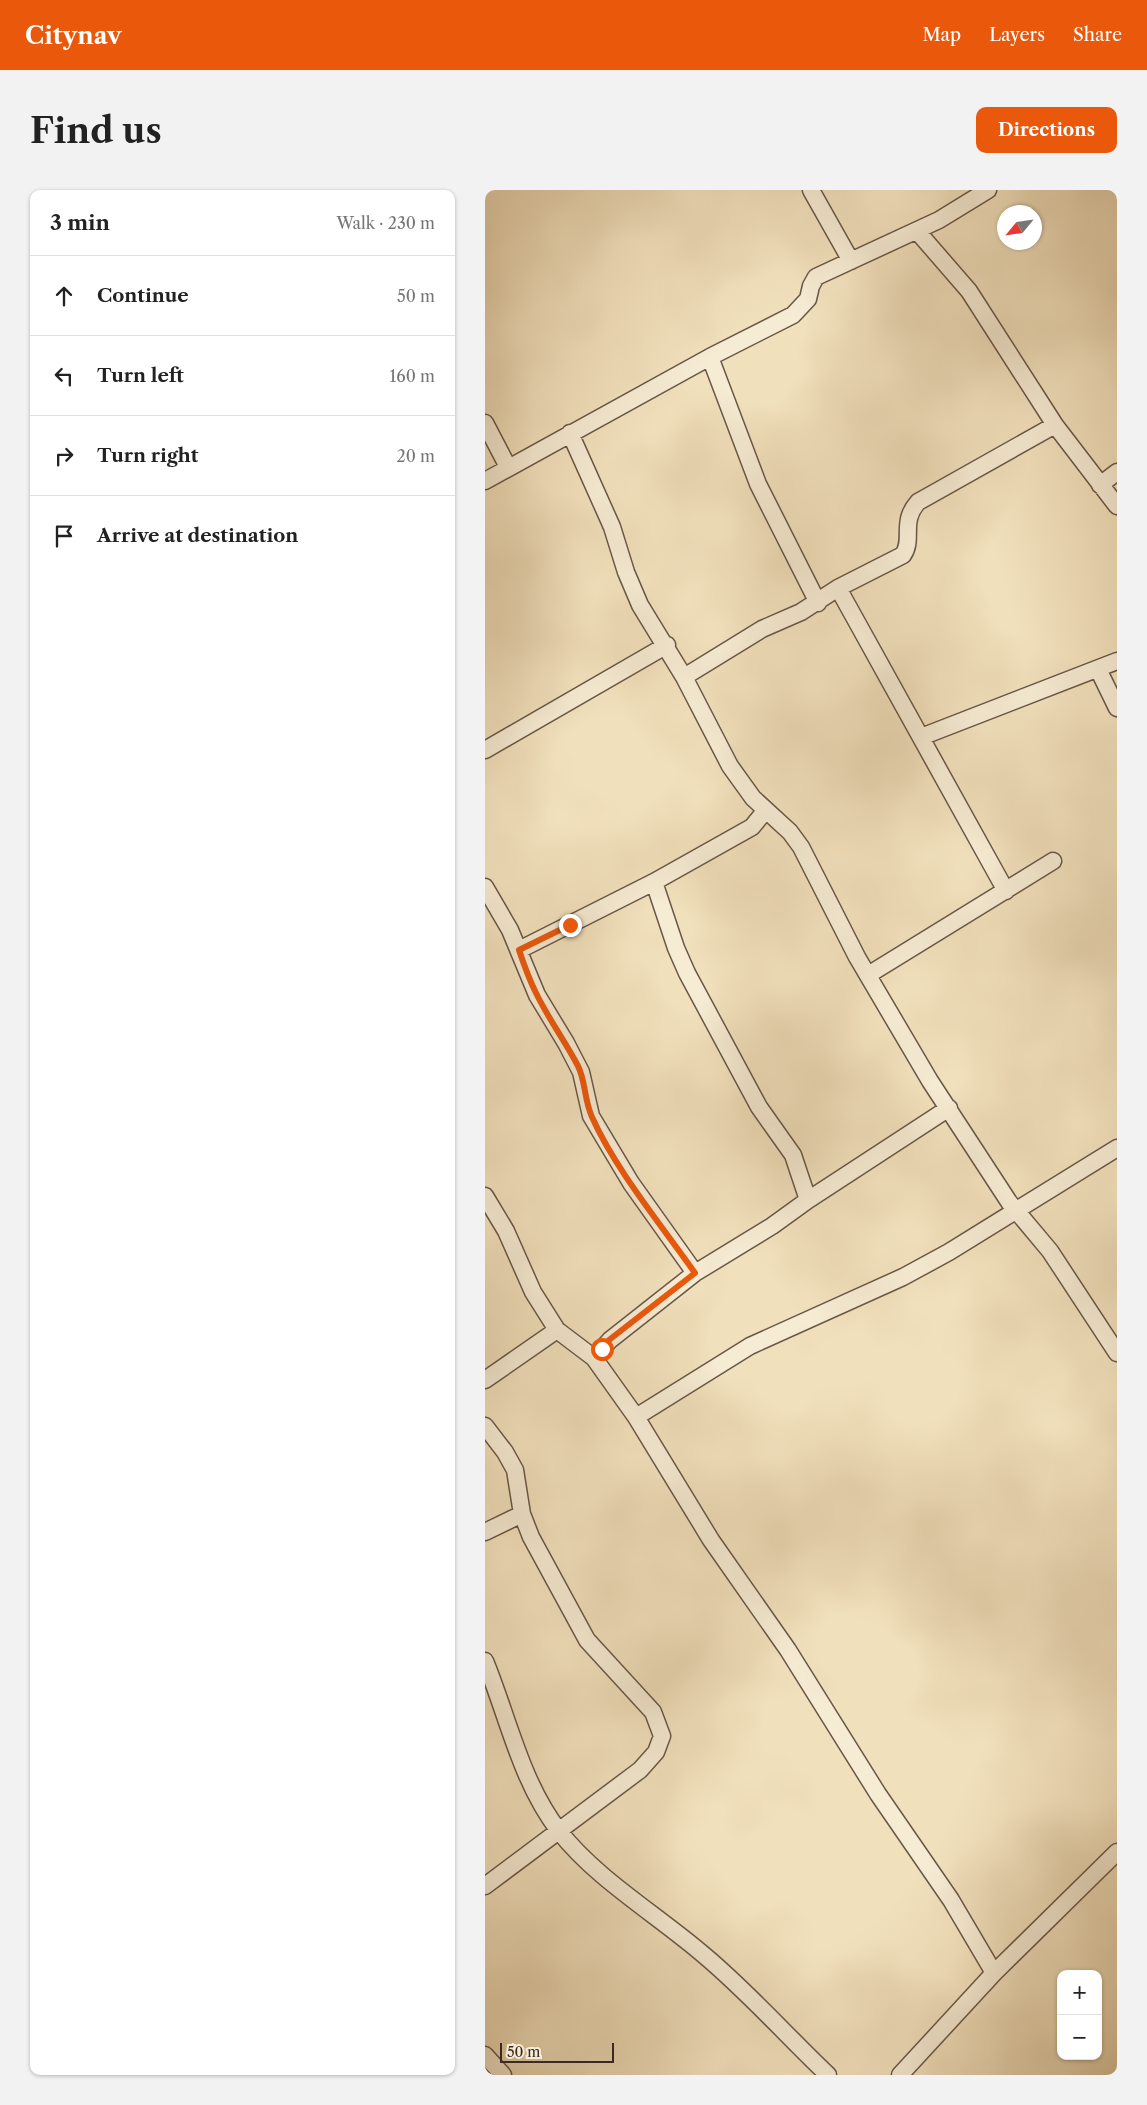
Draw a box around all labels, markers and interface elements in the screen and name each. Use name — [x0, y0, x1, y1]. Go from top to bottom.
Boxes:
text: Citynav — [25, 21, 122, 50]
text: Map — [923, 24, 961, 46]
text: Layers — [989, 24, 1045, 46]
text: Share — [1073, 24, 1122, 46]
button: Directions — [976, 107, 1117, 153]
text: Find us — [30, 109, 162, 152]
north arrow — [997, 205, 1042, 250]
text: 3 min — [50, 210, 110, 235]
text: Walk · 230 m — [336, 213, 435, 233]
icon: ahead — [50, 282, 78, 310]
text: Continue — [97, 284, 189, 307]
text: 50 m — [397, 286, 435, 306]
icon: left — [50, 362, 78, 390]
text: Turn left — [97, 364, 184, 387]
text: 160 m — [390, 366, 435, 386]
icon: right — [50, 442, 78, 470]
text: Turn right — [97, 444, 198, 467]
text: 20 m — [396, 446, 435, 466]
icon: arrive — [50, 522, 78, 550]
text: Arrive at destination — [97, 524, 298, 547]
route end — [559, 914, 582, 937]
route start — [591, 1338, 614, 1361]
map controls — [1057, 1970, 1102, 2060]
button: + — [1057, 1970, 1102, 2015]
button: − — [1057, 2015, 1102, 2060]
scale bar — [500, 2040, 614, 2063]
text: 50 m — [507, 2043, 540, 2061]

